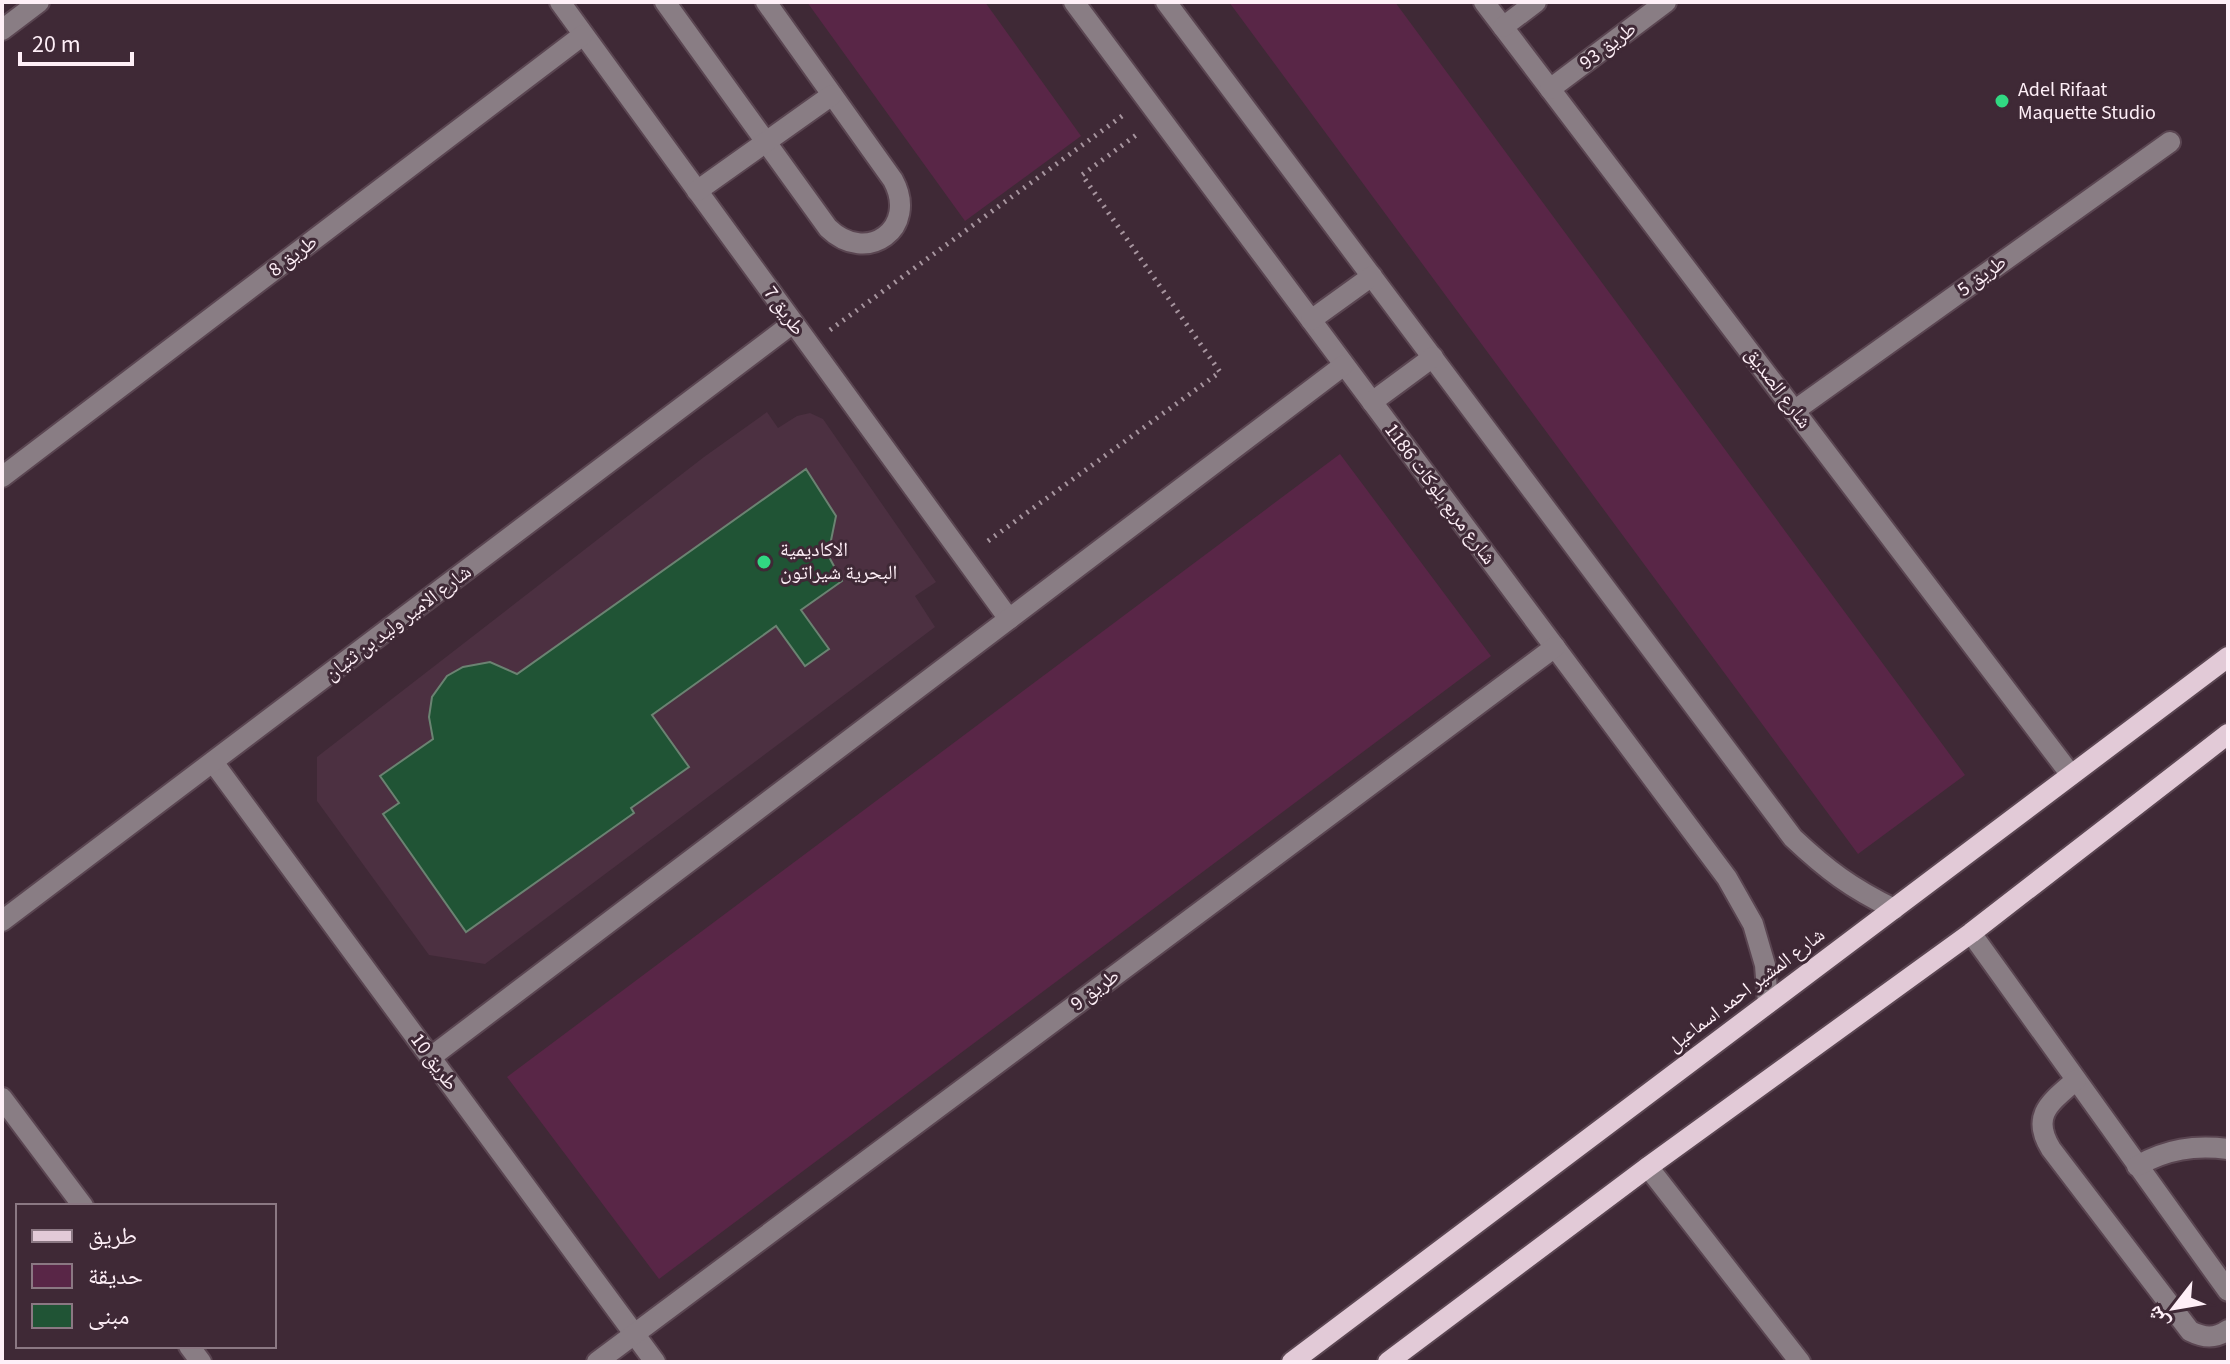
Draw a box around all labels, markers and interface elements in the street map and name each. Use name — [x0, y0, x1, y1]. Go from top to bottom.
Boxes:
street label: طريق 93 — [1574, 15, 1642, 77]
scale bar — [20, 16, 132, 66]
text: 20 m — [32, 27, 81, 62]
place label: Adel Rifaat Maquette Studio — [2018, 76, 2156, 127]
marker: Adel Rifaat Maquette Studio — [1993, 92, 2011, 110]
street label: طريق 8 — [263, 228, 323, 284]
street label: طريق 5 — [1952, 249, 2012, 303]
street label: طريق 7 — [757, 281, 811, 341]
street label: شارع الصديق — [1738, 341, 1818, 435]
street label: شارع مربع بلوكات 1186 — [1377, 417, 1503, 571]
place label: الاكاديمية البحرية شيراتون — [780, 536, 897, 587]
marker: الاكاديمية البحرية شيراتون — [755, 553, 773, 571]
street label: شارع الامير وليد بن ثنيان — [319, 558, 477, 688]
street label: شارع المشير احمد اسماعيل — [1661, 921, 1831, 1059]
street label: طريق 9 — [1065, 962, 1125, 1018]
street label: طريق 10 — [404, 1028, 464, 1096]
legend — [16, 1204, 276, 1348]
text: طريق — [88, 1219, 137, 1254]
text: حديقة — [88, 1259, 143, 1294]
north arrow — [2134, 1268, 2214, 1348]
text: مبنى — [88, 1299, 129, 1334]
text: ش — [2138, 1300, 2177, 1336]

